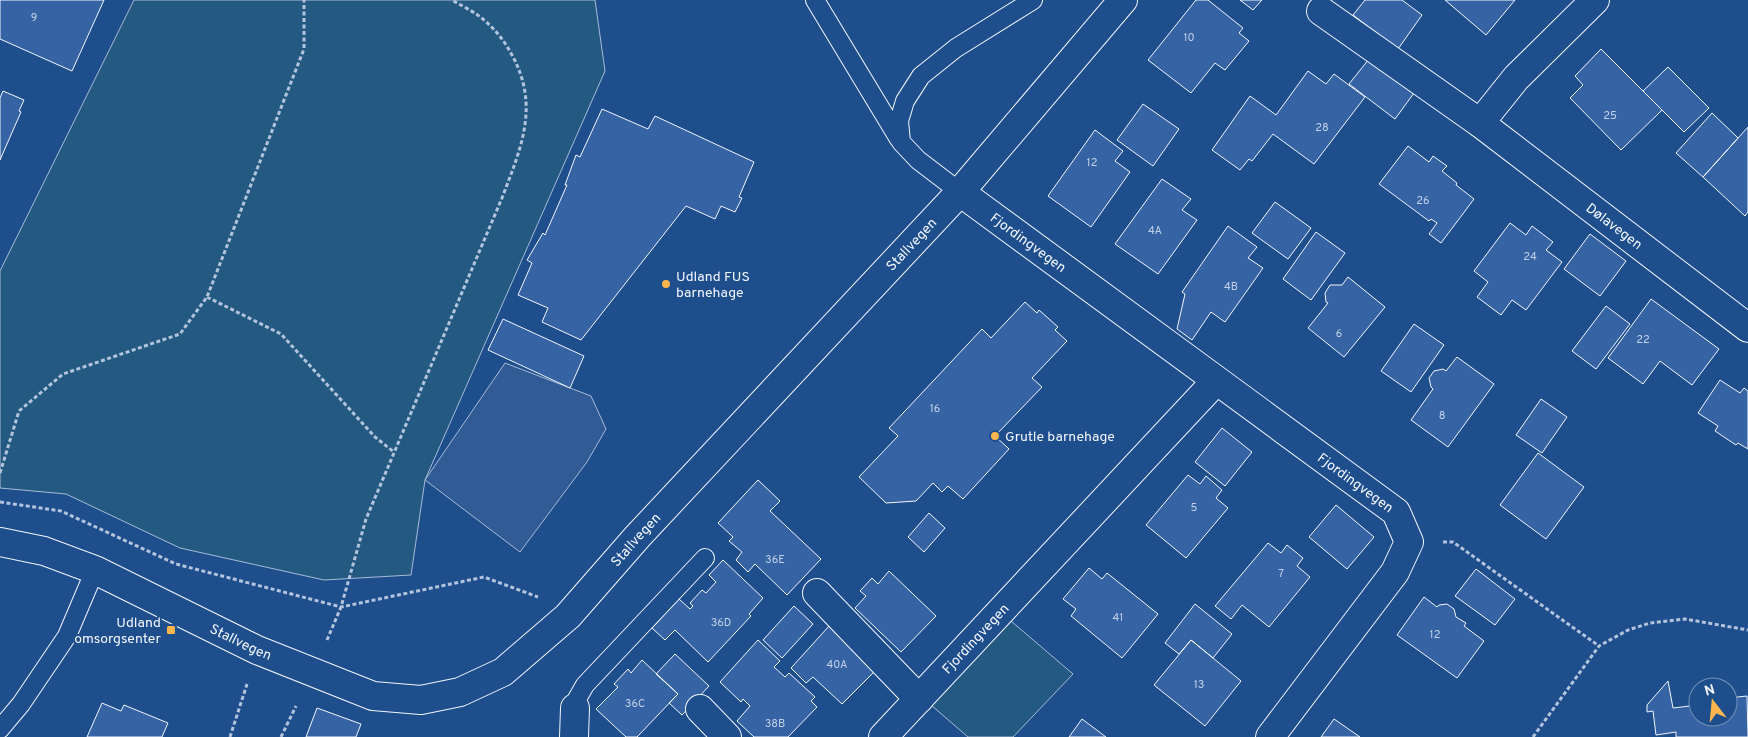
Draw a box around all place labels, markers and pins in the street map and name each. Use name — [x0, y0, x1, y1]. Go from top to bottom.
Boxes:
place label: Udland FUS barnehage — [676, 269, 750, 302]
marker: Udland FUS barnehage — [660, 278, 672, 290]
place label: Grutle barnehage — [1005, 429, 1115, 446]
marker: Grutle barnehage — [989, 430, 1001, 442]
place label: Udland omsorgsenter — [74, 615, 162, 648]
marker: Udland omsorgsenter — [165, 624, 177, 636]

